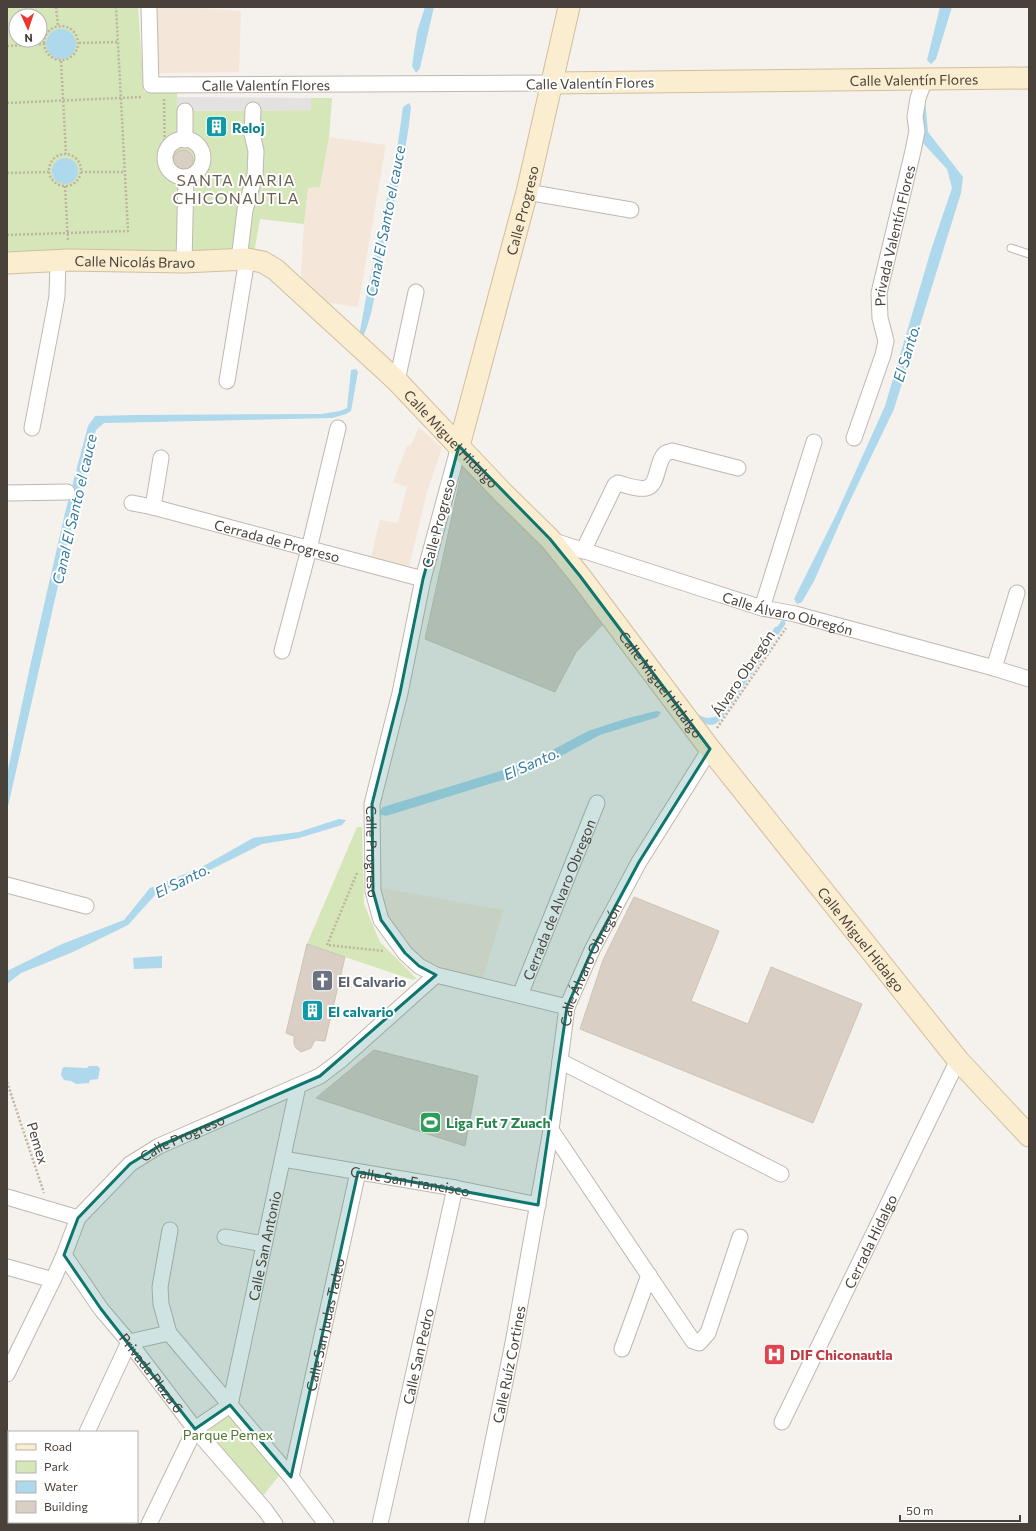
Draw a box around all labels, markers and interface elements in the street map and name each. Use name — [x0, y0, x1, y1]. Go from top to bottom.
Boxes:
north arrow — [8, 8, 48, 48]
text: N — [24, 32, 33, 45]
street label: Calle Valentín Flores — [850, 70, 978, 88]
street label: Calle Valentín Flores — [526, 73, 654, 93]
street label: Calle Valentín Flores — [202, 76, 330, 93]
building icon: Reloj — [204, 114, 230, 140]
place label: Reloj — [232, 119, 265, 136]
water label: Canal El Santo el cauce — [362, 144, 408, 298]
street label: Privada Valentín Flores — [870, 163, 918, 307]
street label: Calle Progreso — [502, 164, 541, 257]
district label: SANTA MARIA CHICONAUTLA — [172, 170, 300, 207]
street label: Calle Nicolás Bravo — [75, 252, 196, 271]
water label: El Santo. — [889, 322, 923, 384]
street label: Calle Miguel Hidalgo — [401, 386, 502, 491]
water label: Canal El Santo el cauce — [48, 432, 100, 586]
street label: Calle Progreso — [418, 477, 458, 569]
street label: Cerrada de Progreso — [213, 515, 342, 565]
street label: Calle Álvaro Obregón — [720, 587, 855, 638]
street label: Álvaro Obregón — [708, 627, 778, 719]
street label: Calle Miguel Hidalgo — [616, 628, 707, 741]
water label: El Santo. — [500, 743, 562, 783]
street label: Calle Progreso — [364, 805, 383, 899]
street label: Cerrada de Alvaro Obregon — [518, 816, 598, 982]
water label: El Santo. — [151, 859, 213, 901]
street label: Calle Miguel Hidalgo — [815, 883, 908, 995]
street label: Calle Álvaro Obregón — [556, 899, 624, 1027]
church icon: El Calvario — [310, 968, 336, 994]
place label: El Calvario — [338, 973, 406, 990]
building icon: El calvario — [299, 998, 325, 1024]
place label: El calvario — [328, 1003, 394, 1020]
sports icon: Liga Fut 7 Zuach — [417, 1109, 443, 1135]
street label: Calle Progreso — [136, 1110, 227, 1165]
place label: Liga Fut 7 Zuach — [446, 1114, 551, 1131]
street label: Pemex — [24, 1120, 53, 1167]
street label: Calle San Francisco — [349, 1162, 472, 1199]
street label: Calle San Antonio — [244, 1189, 284, 1302]
street label: Cerrada Hidalgo — [840, 1191, 900, 1291]
street label: Calle San Judas Tadeo — [302, 1257, 347, 1393]
street label: Calle Ruíz Cortines — [488, 1304, 528, 1424]
street label: Calle San Pedro — [398, 1306, 436, 1406]
street label: Privada Plaza 6 — [116, 1329, 188, 1416]
hospital icon: DIF Chiconautla — [761, 1341, 787, 1367]
place label: DIF Chiconautla — [790, 1346, 893, 1363]
park label: Parque Pemex — [183, 1426, 274, 1443]
legend — [8, 1431, 138, 1523]
text: Road — [44, 1439, 72, 1453]
text: Park — [44, 1459, 70, 1473]
text: Water — [44, 1479, 78, 1493]
scale bar — [900, 1497, 1020, 1523]
text: Building — [44, 1499, 88, 1513]
text: 50 m — [906, 1503, 934, 1517]

